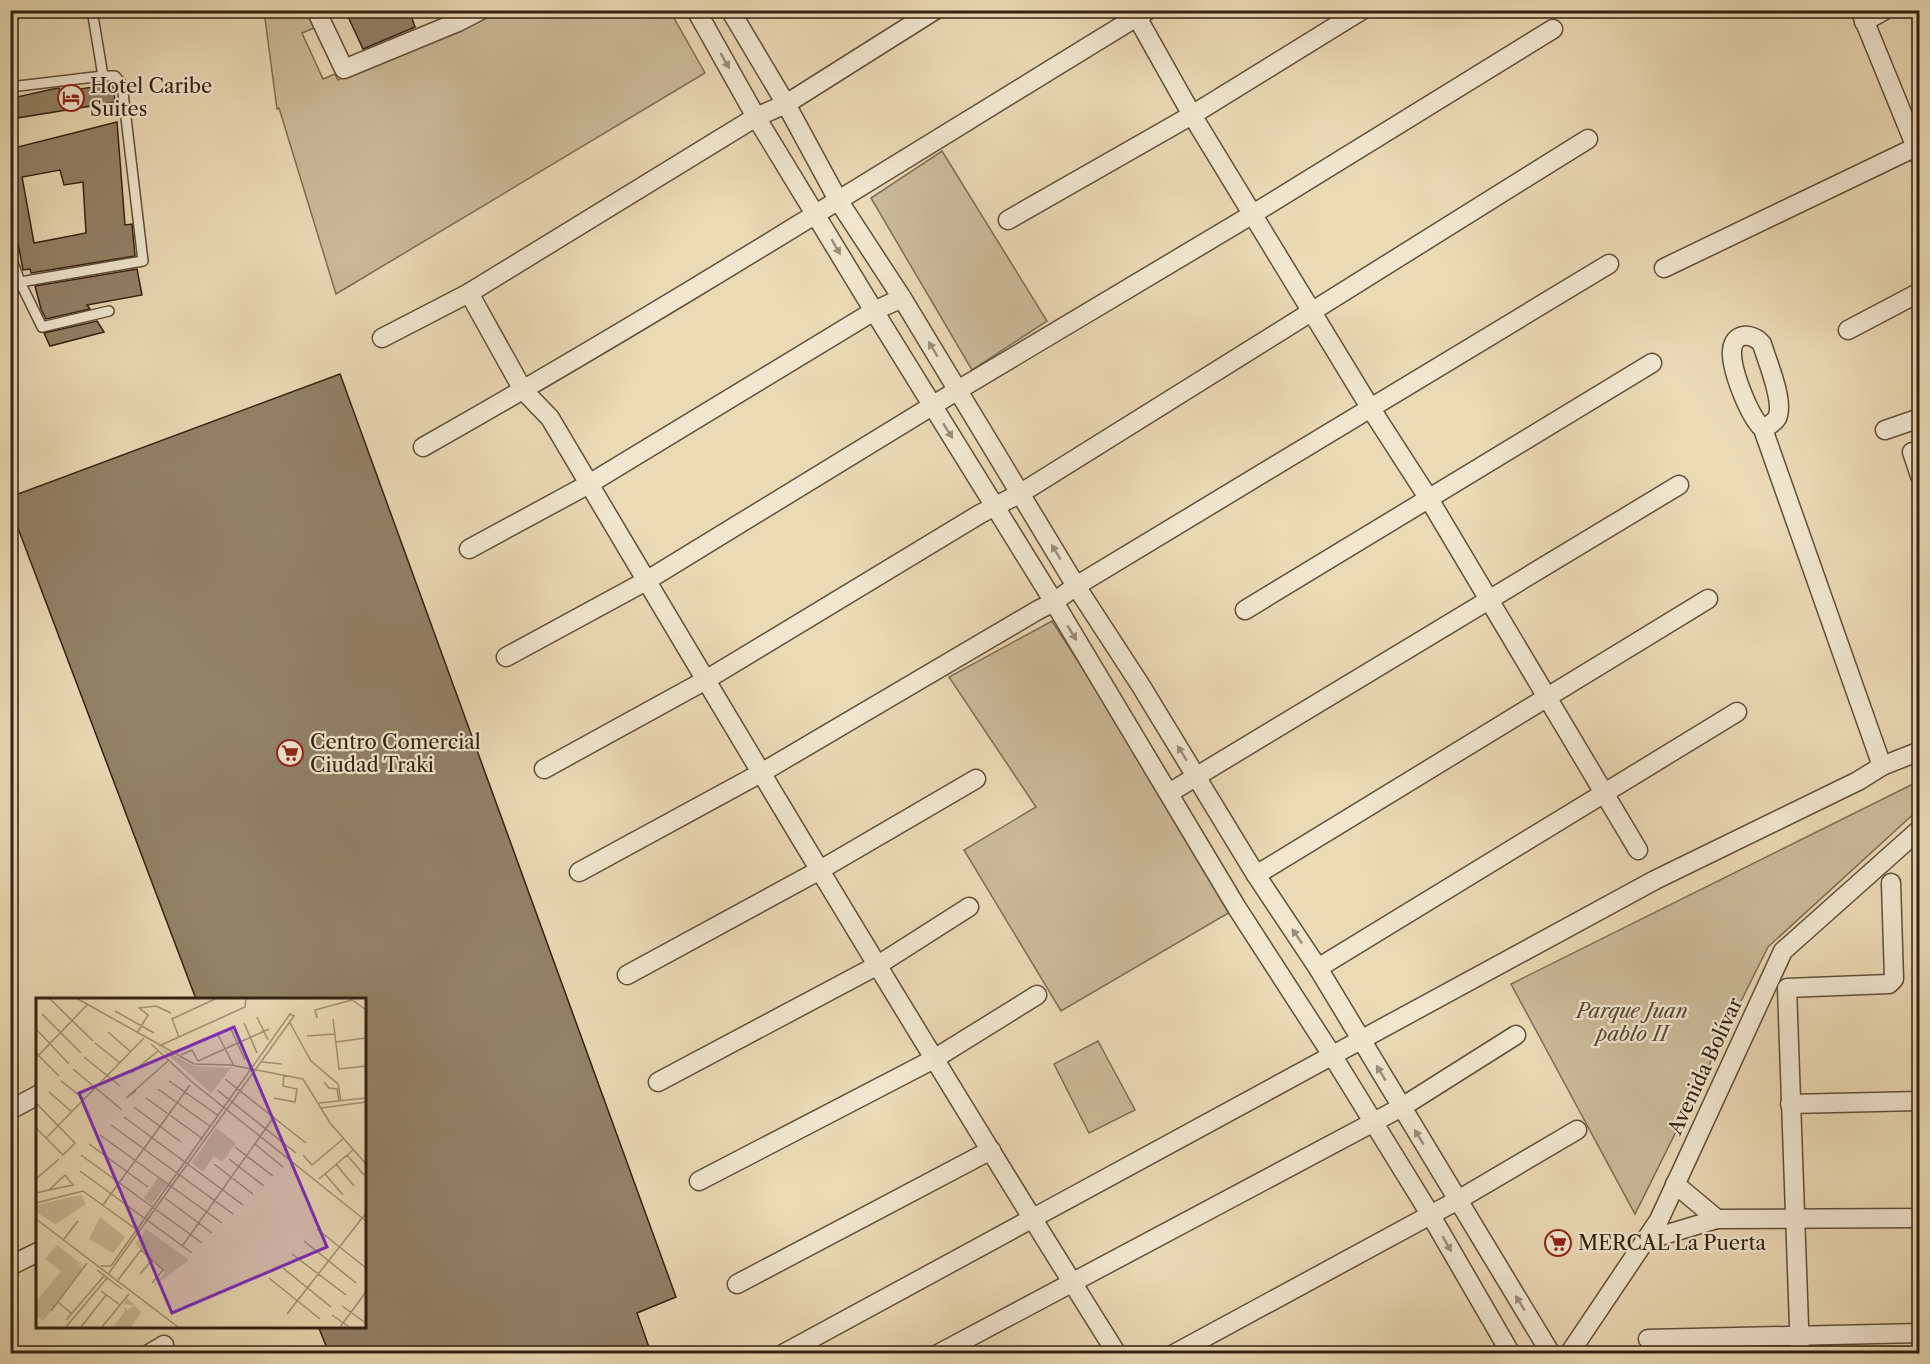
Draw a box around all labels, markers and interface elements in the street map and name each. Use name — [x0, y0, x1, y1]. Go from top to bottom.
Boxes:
one-way arrow — [720, 53, 730, 70]
place label: Hotel Caribe Suites — [90, 74, 212, 121]
hotel icon: Hotel Caribe Suites — [56, 83, 86, 113]
one-way arrow — [831, 238, 841, 255]
one-way arrow — [928, 341, 939, 357]
one-way arrow — [943, 423, 954, 439]
one-way arrow — [1050, 544, 1061, 560]
one-way arrow — [1067, 625, 1078, 641]
place label: Centro Comercial Ciudad Traki — [310, 730, 481, 777]
supermarket icon: Centro Comercial Ciudad Traki — [275, 738, 305, 768]
one-way arrow — [1177, 745, 1188, 761]
one-way arrow — [1291, 928, 1302, 944]
street label: Avenida Bolívar — [1662, 993, 1748, 1139]
inset map — [36, 998, 366, 1328]
park label: Parque Juan pablo II — [1574, 999, 1688, 1046]
one-way arrow — [1375, 1065, 1386, 1081]
one-way arrow — [1414, 1129, 1425, 1145]
supermarket icon: MERCAL La Puerta — [1543, 1228, 1573, 1258]
place label: MERCAL La Puerta — [1578, 1231, 1767, 1255]
one-way arrow — [1442, 1235, 1452, 1252]
one-way arrow — [1515, 1295, 1526, 1311]

